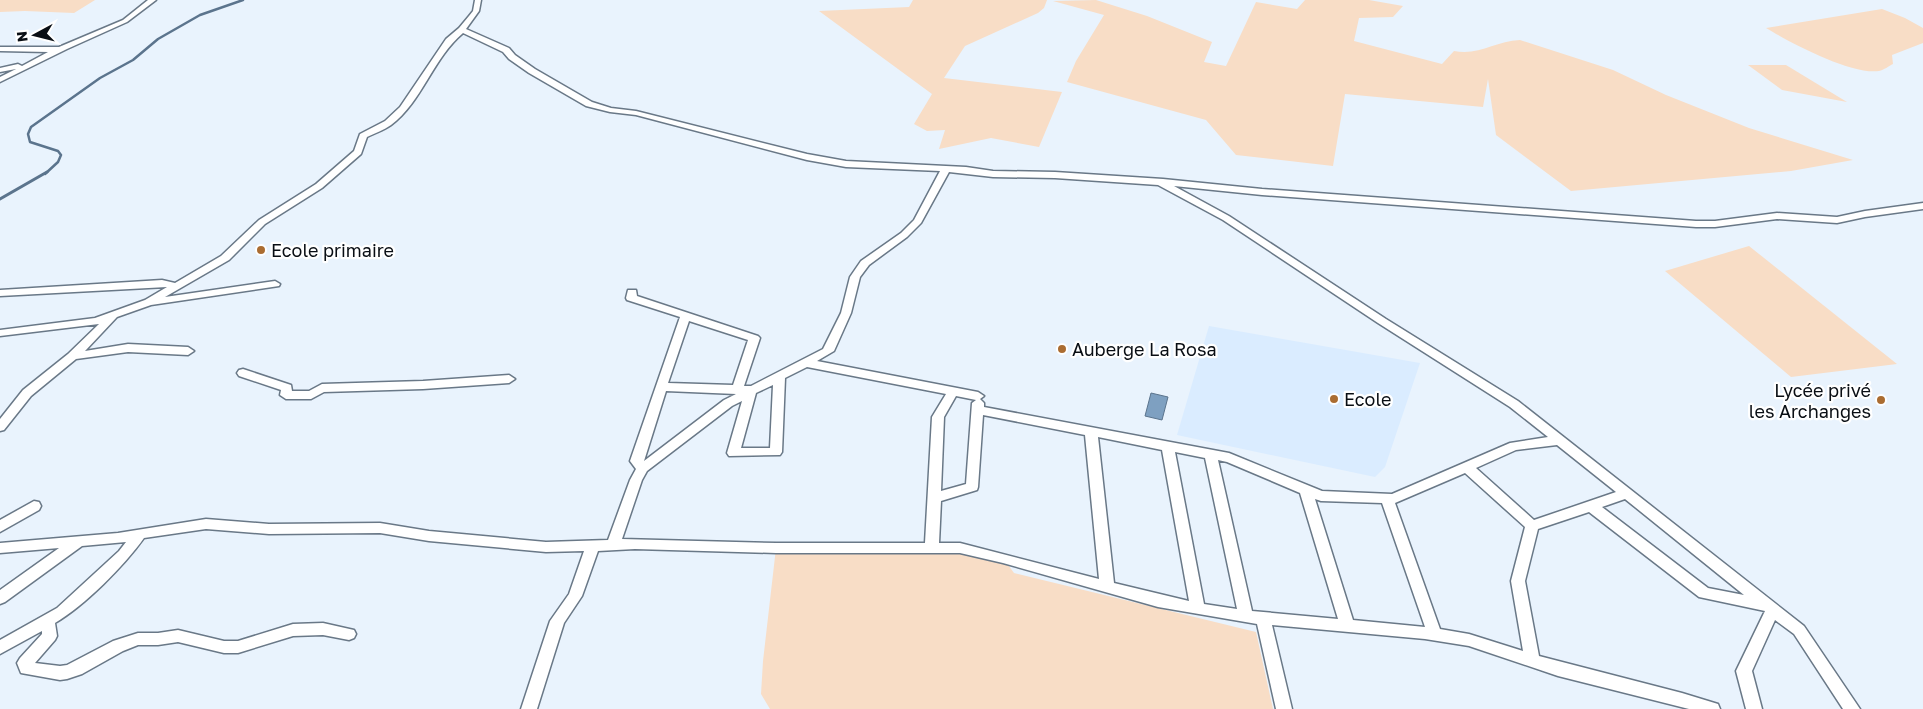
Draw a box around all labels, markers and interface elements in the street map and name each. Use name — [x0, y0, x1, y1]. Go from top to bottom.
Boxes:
north arrow — [10, 10, 60, 60]
text: N — [13, 30, 31, 43]
place label: Ecole primaire — [271, 239, 394, 261]
marker: Ecole primaire — [255, 244, 267, 256]
place label: Auberge La Rosa — [1072, 338, 1217, 360]
marker: Auberge La Rosa — [1056, 343, 1068, 355]
place label: Lycée privé les Archanges — [1749, 379, 1871, 422]
place label: Ecole — [1344, 388, 1391, 410]
marker: Ecole — [1328, 393, 1340, 405]
marker: Lycée privé les Archanges — [1875, 394, 1887, 406]

